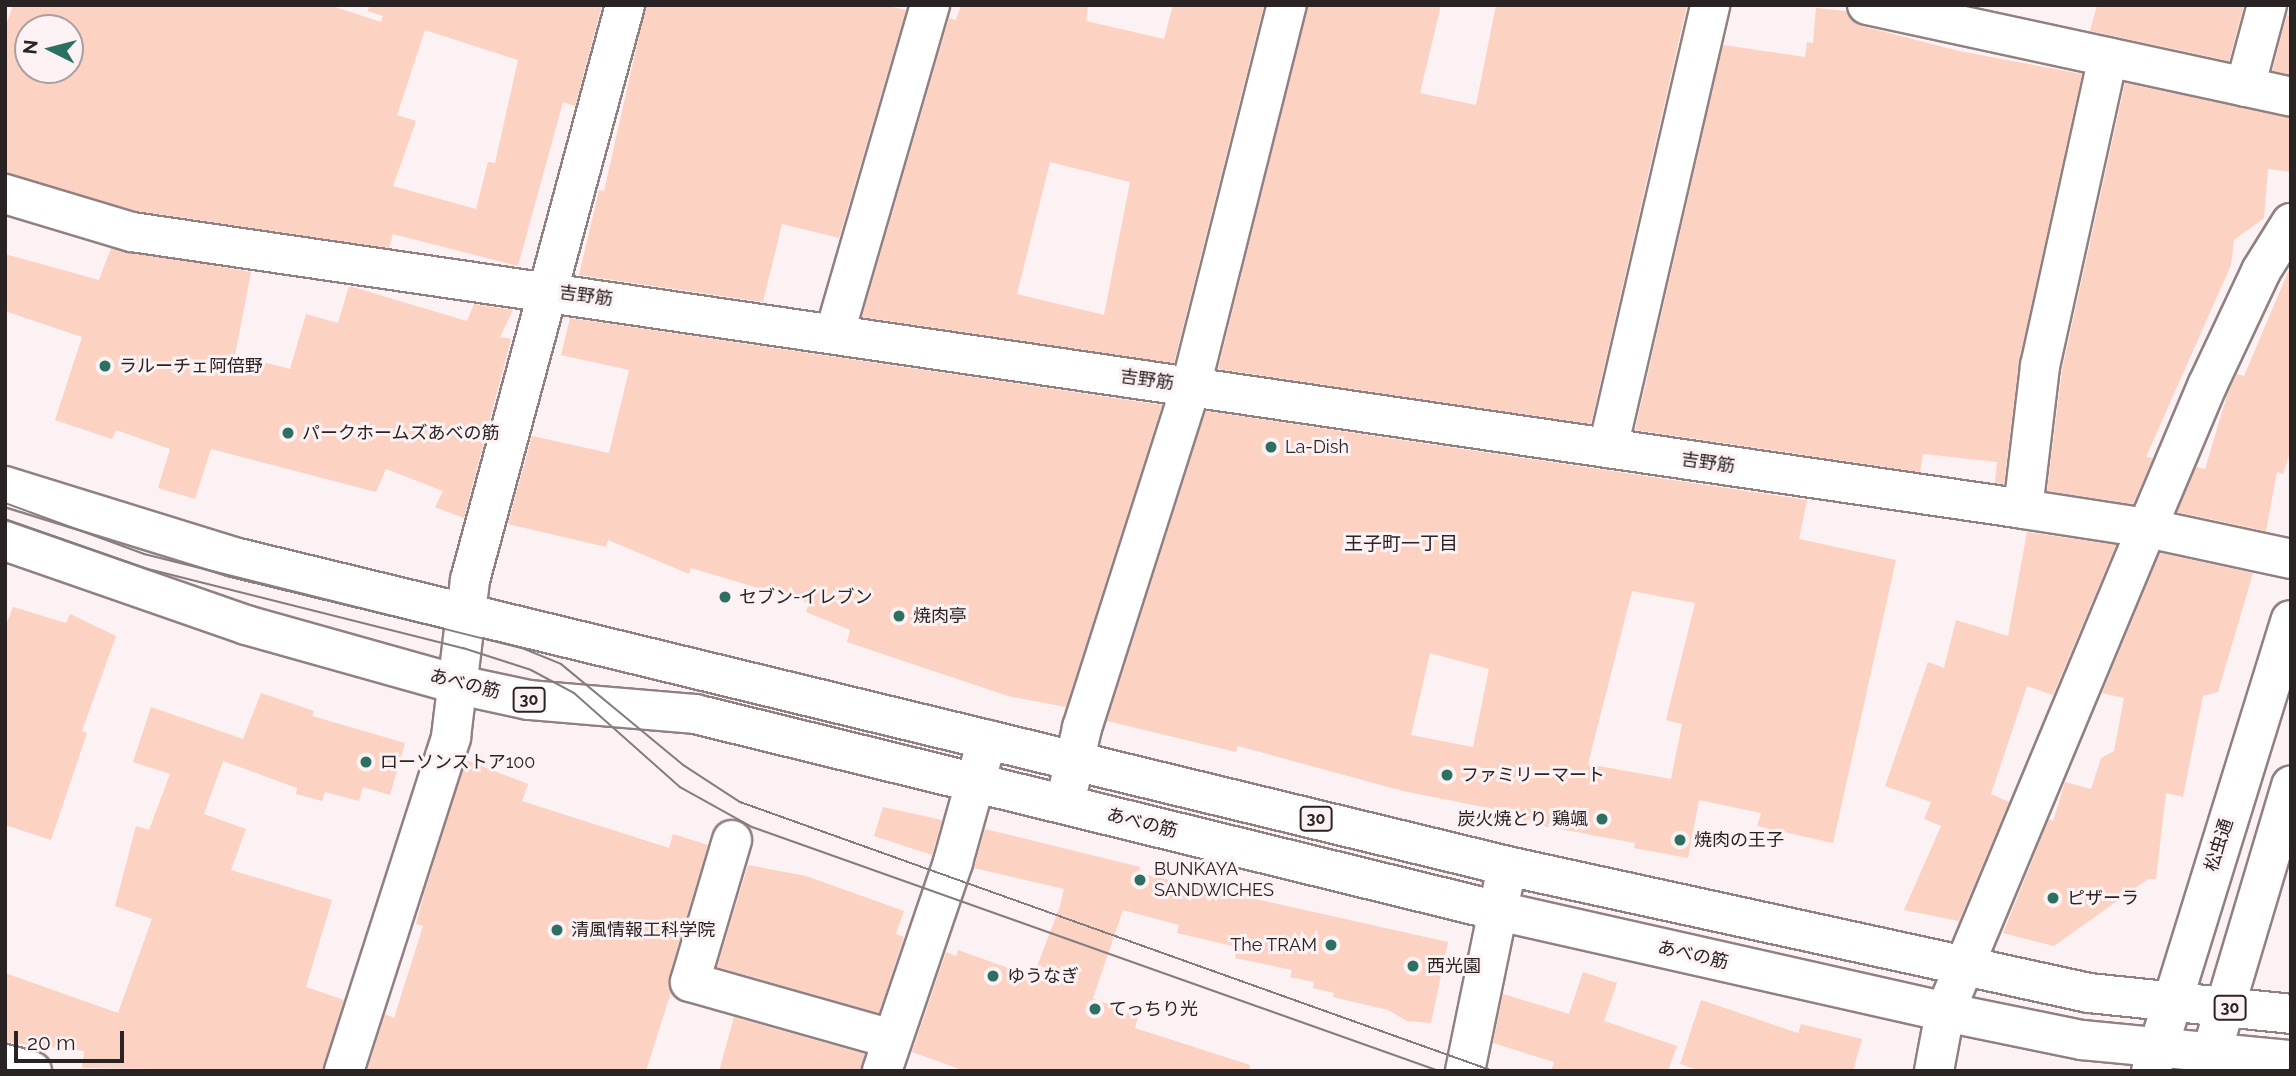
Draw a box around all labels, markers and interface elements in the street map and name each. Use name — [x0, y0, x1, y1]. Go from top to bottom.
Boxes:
north arrow — [14, 14, 84, 84]
text: N — [18, 39, 42, 55]
street label: 吉野筋 — [558, 282, 614, 310]
place label: ラルーチェ阿倍野 — [119, 355, 263, 377]
marker: ラルーチェ阿倍野 — [97, 358, 113, 374]
street label: 吉野筋 — [1119, 366, 1175, 394]
place label: パークホームズあべの筋 — [302, 422, 500, 444]
marker: パークホームズあべの筋 — [280, 425, 296, 441]
place label: La-Dish — [1285, 436, 1349, 458]
marker: La-Dish — [1263, 439, 1279, 455]
street label: 吉野筋 — [1680, 449, 1736, 477]
district label: 王子町一丁目 — [1344, 533, 1458, 555]
place label: セブン-イレブン — [739, 586, 873, 608]
marker: セブン-イレブン — [717, 589, 733, 605]
place label: 焼肉亭 — [913, 605, 967, 627]
marker: 焼肉亭 — [891, 608, 907, 624]
street label: あべの筋 — [427, 665, 503, 703]
road number: 30 — [512, 688, 546, 712]
place label: ローソンストア100 — [380, 751, 536, 773]
marker: ローソンストア100 — [358, 754, 374, 770]
place label: ファミリーマート — [1461, 764, 1605, 786]
marker: ファミリーマート — [1439, 767, 1455, 783]
street label: あべの筋 — [1104, 804, 1180, 842]
road number: 30 — [1298, 806, 1334, 832]
place label: 炭火焼とり 鶏颯 — [1457, 808, 1588, 830]
marker: 炭火焼とり 鶏颯 — [1594, 811, 1610, 827]
street label: 松虫通 — [2200, 816, 2238, 874]
place label: 焼肉の王子 — [1694, 829, 1784, 851]
marker: 焼肉の王子 — [1672, 832, 1688, 848]
place label: BUNKAYA SANDWICHES — [1154, 859, 1274, 902]
marker: BUNKAYA SANDWICHES — [1132, 872, 1148, 888]
place label: ピザーラ — [2067, 887, 2139, 909]
marker: ピザーラ — [2045, 890, 2061, 906]
place label: 清風情報工科学院 — [571, 919, 715, 941]
marker: 清風情報工科学院 — [549, 922, 565, 938]
place label: The TRAM — [1230, 934, 1317, 956]
street label: あべの筋 — [1655, 936, 1731, 974]
marker: The TRAM — [1323, 937, 1339, 953]
place label: 西光園 — [1427, 955, 1481, 977]
marker: 西光園 — [1405, 958, 1421, 974]
place label: ゆうなぎ — [1007, 965, 1079, 987]
marker: ゆうなぎ — [985, 968, 1001, 984]
road number: 30 — [2212, 996, 2248, 1020]
place label: てっちり光 — [1109, 998, 1199, 1020]
marker: てっちり光 — [1087, 1001, 1103, 1017]
scale bar — [18, 1016, 128, 1060]
text: 20 m — [27, 1030, 75, 1055]

